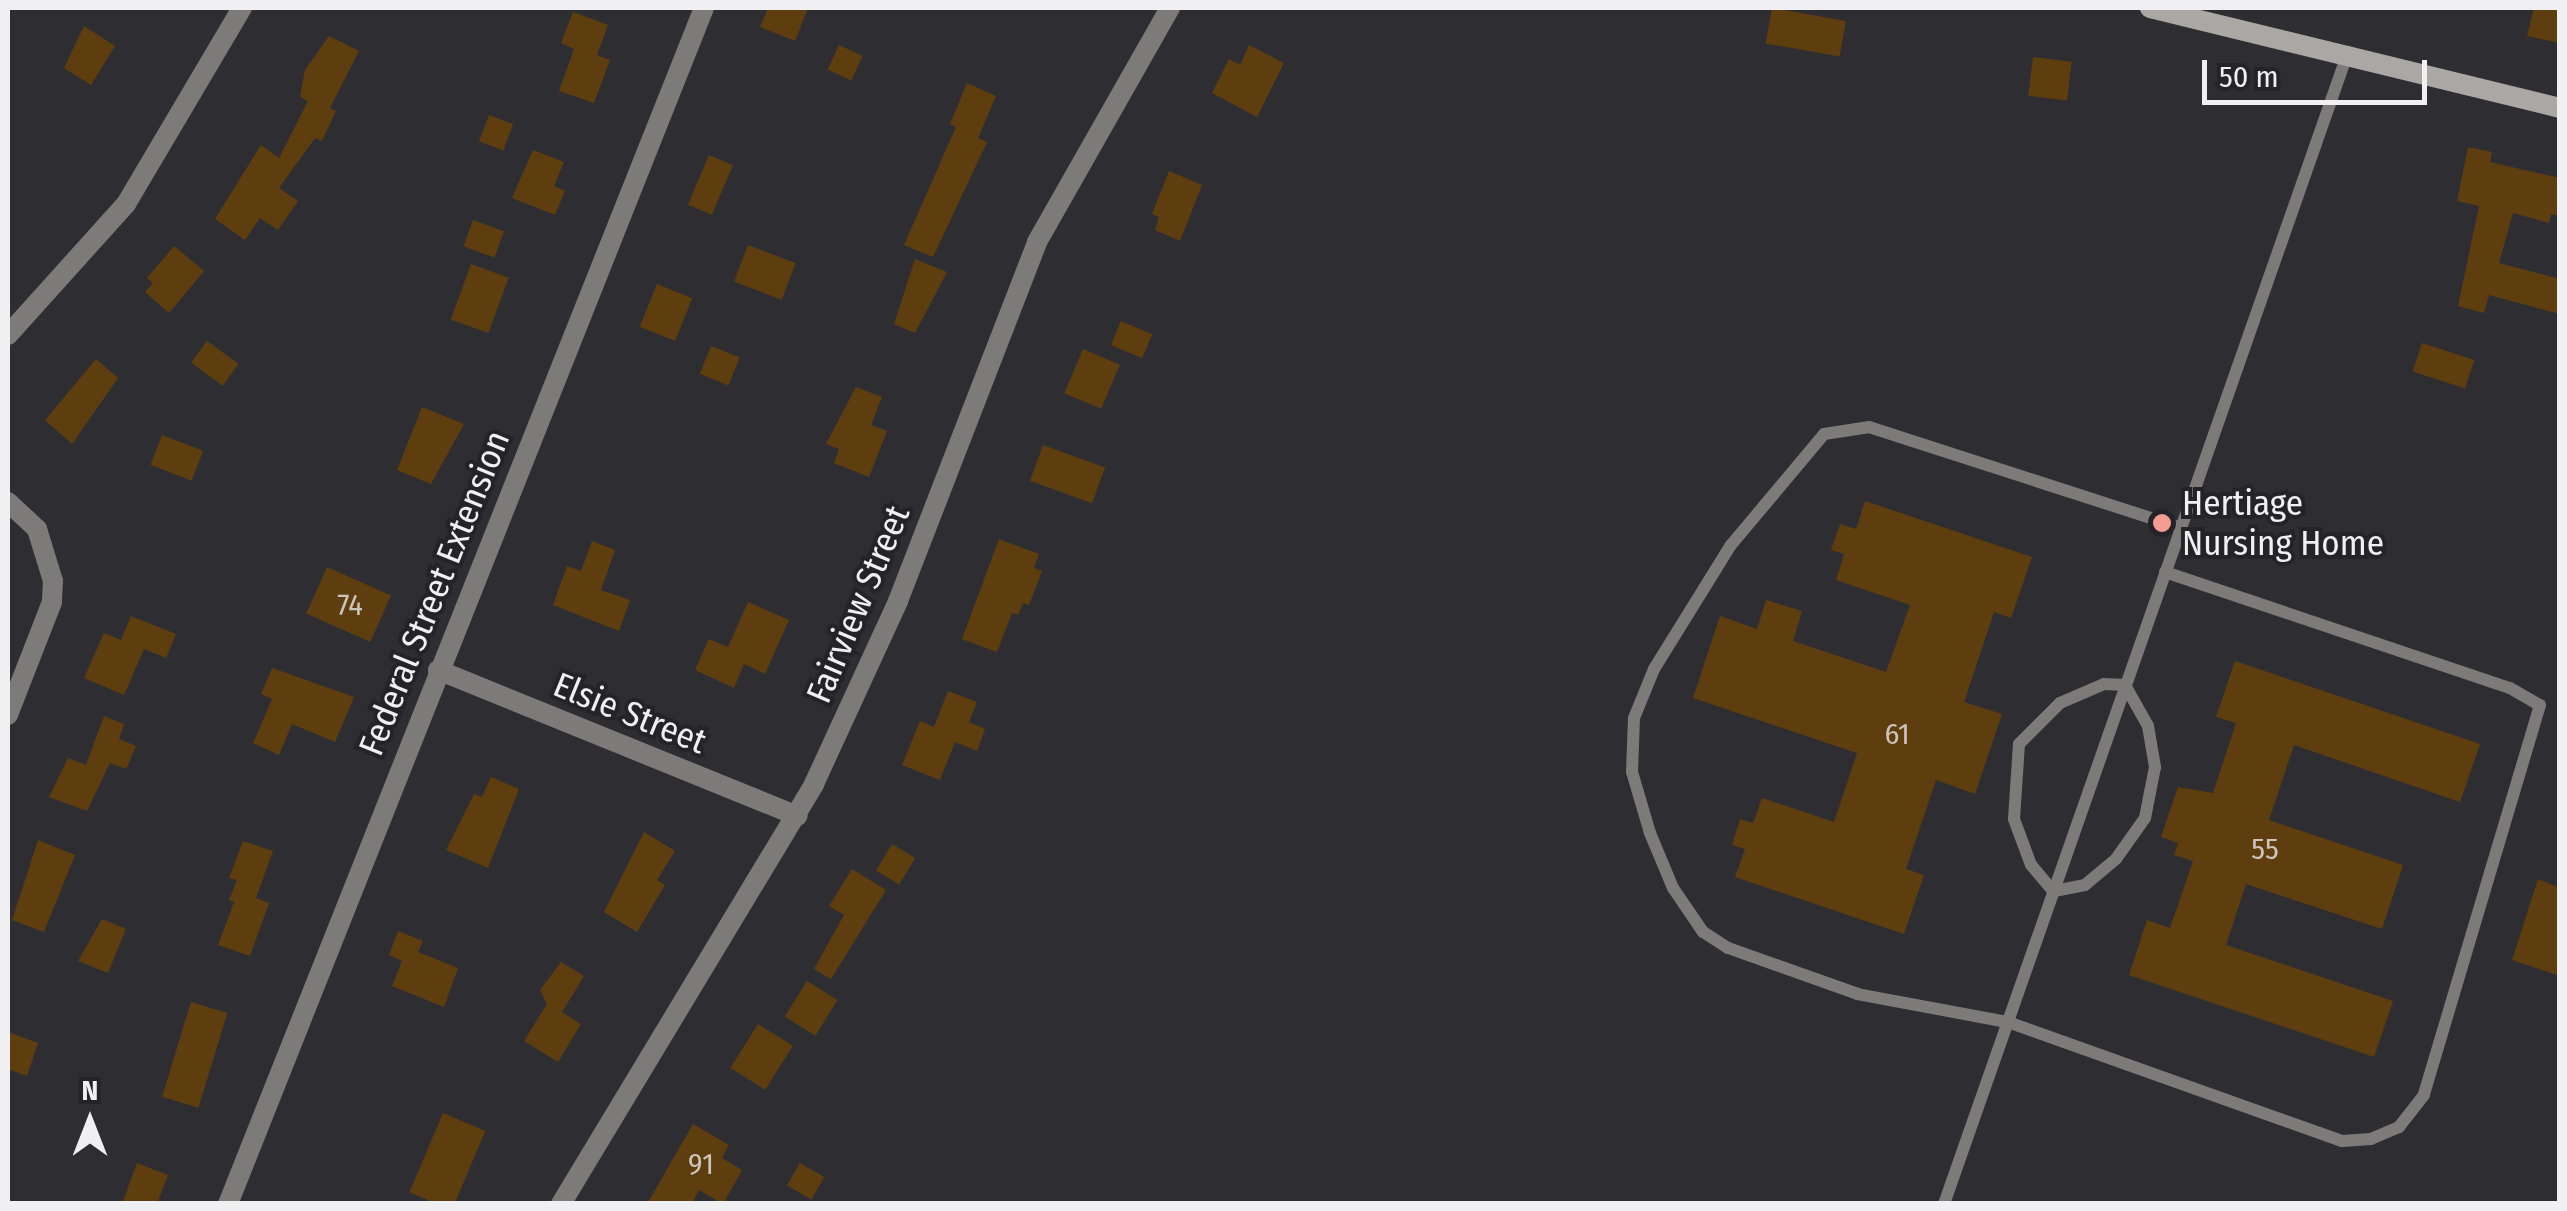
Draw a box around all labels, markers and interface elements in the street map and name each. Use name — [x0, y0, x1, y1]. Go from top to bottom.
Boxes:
scale bar — [2207, 40, 2432, 102]
text: 50 m — [2219, 59, 2279, 95]
street label: Federal Street Extension — [350, 425, 518, 761]
place label: Hertiage Nursing Home — [2182, 482, 2384, 564]
street label: Fairview Street — [798, 499, 918, 709]
marker: Hertiage Nursing Home — [2151, 512, 2173, 534]
house number: 74 — [337, 587, 363, 623]
street label: Elsie Street — [548, 663, 712, 763]
house number: 61 — [1884, 716, 1910, 752]
house number: 55 — [2251, 831, 2279, 867]
north arrow — [40, 1071, 140, 1171]
text: N — [82, 1074, 98, 1107]
house number: 91 — [688, 1146, 714, 1182]

